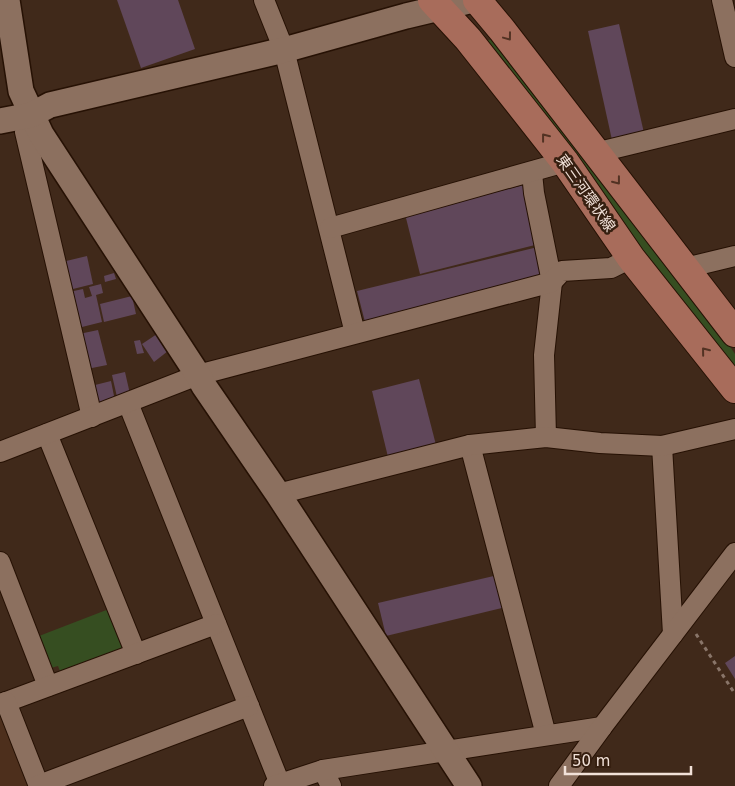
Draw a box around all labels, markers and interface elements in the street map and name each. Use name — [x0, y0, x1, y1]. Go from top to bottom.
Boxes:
one-way arrow — [502, 31, 511, 41]
one-way arrow — [542, 133, 551, 142]
street label: 東三河環状線 — [553, 151, 619, 235]
one-way arrow — [611, 175, 620, 185]
one-way arrow — [702, 348, 710, 357]
scale bar — [565, 744, 691, 776]
text: 50 m — [572, 752, 610, 770]

